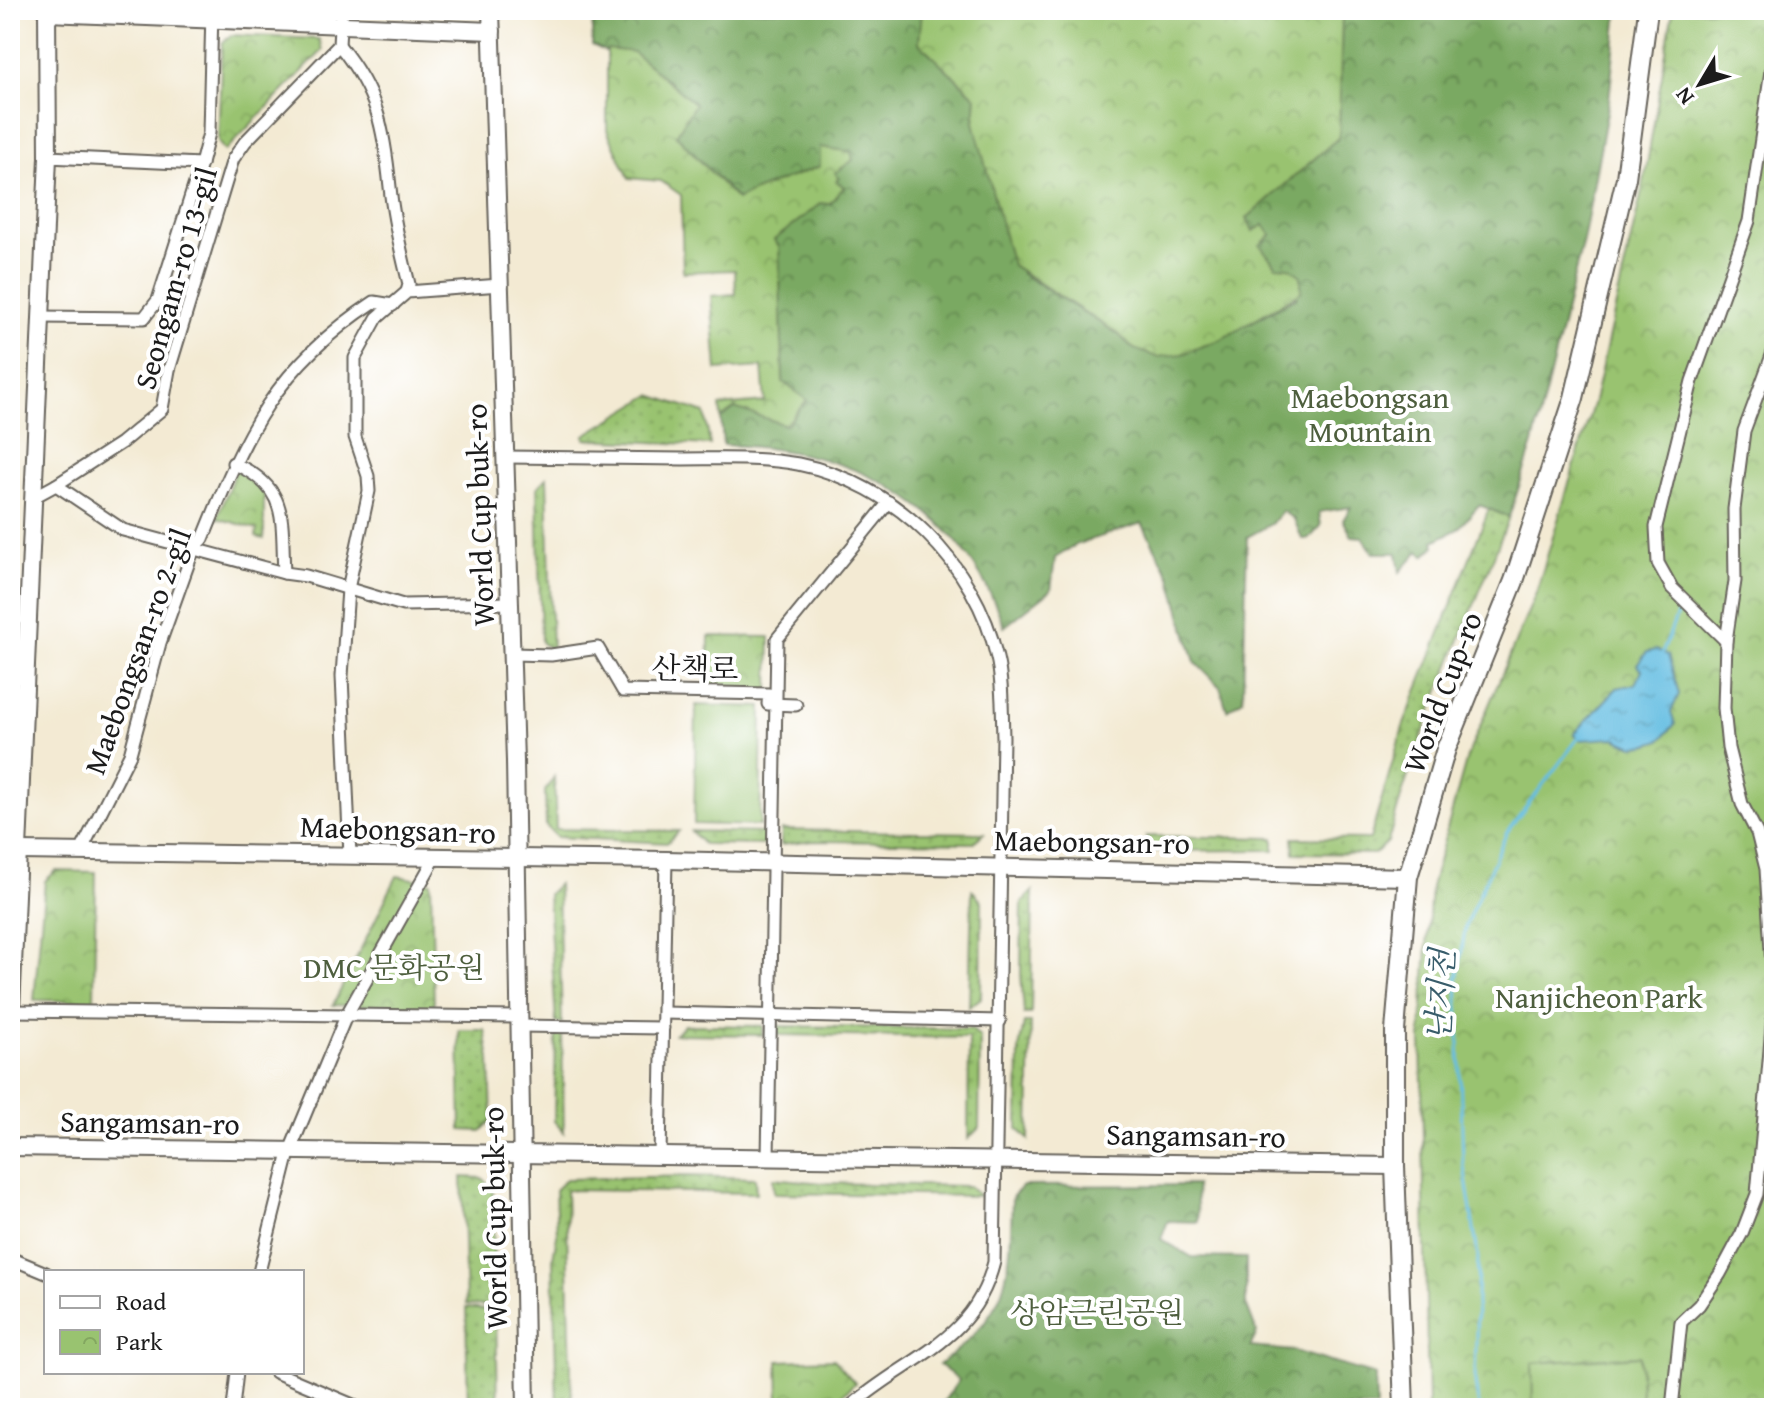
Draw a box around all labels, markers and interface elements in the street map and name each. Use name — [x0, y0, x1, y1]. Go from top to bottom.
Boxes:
north arrow — [1660, 44, 1740, 124]
text: N — [1667, 80, 1701, 112]
street label: Seongam-ro 13-gil — [122, 162, 228, 394]
park label: Maebongsan Mountain — [1291, 375, 1449, 453]
street label: World Cup buk-ro — [453, 403, 505, 627]
street label: Maebongsan-ro 2-gil — [72, 522, 202, 780]
street label: World Cup-ro — [1391, 605, 1493, 779]
street label: 산책로 — [651, 645, 739, 691]
street label: Maebongsan-ro — [299, 804, 497, 854]
street label: Maebongsan-ro — [994, 817, 1190, 865]
park label: DMC 문화공원 — [303, 945, 485, 989]
water label: 난지천 — [1414, 945, 1466, 1043]
park label: Nanjicheon Park — [1495, 975, 1704, 1019]
street label: Sangamsan-ro — [60, 1098, 240, 1146]
street label: World Cup buk-ro — [470, 1106, 518, 1330]
street label: Sangamsan-ro — [1106, 1111, 1286, 1159]
legend — [44, 1270, 304, 1374]
text: Road — [116, 1284, 166, 1319]
park label: 상암근린공원 — [1010, 1290, 1184, 1334]
text: Park — [116, 1324, 163, 1359]

